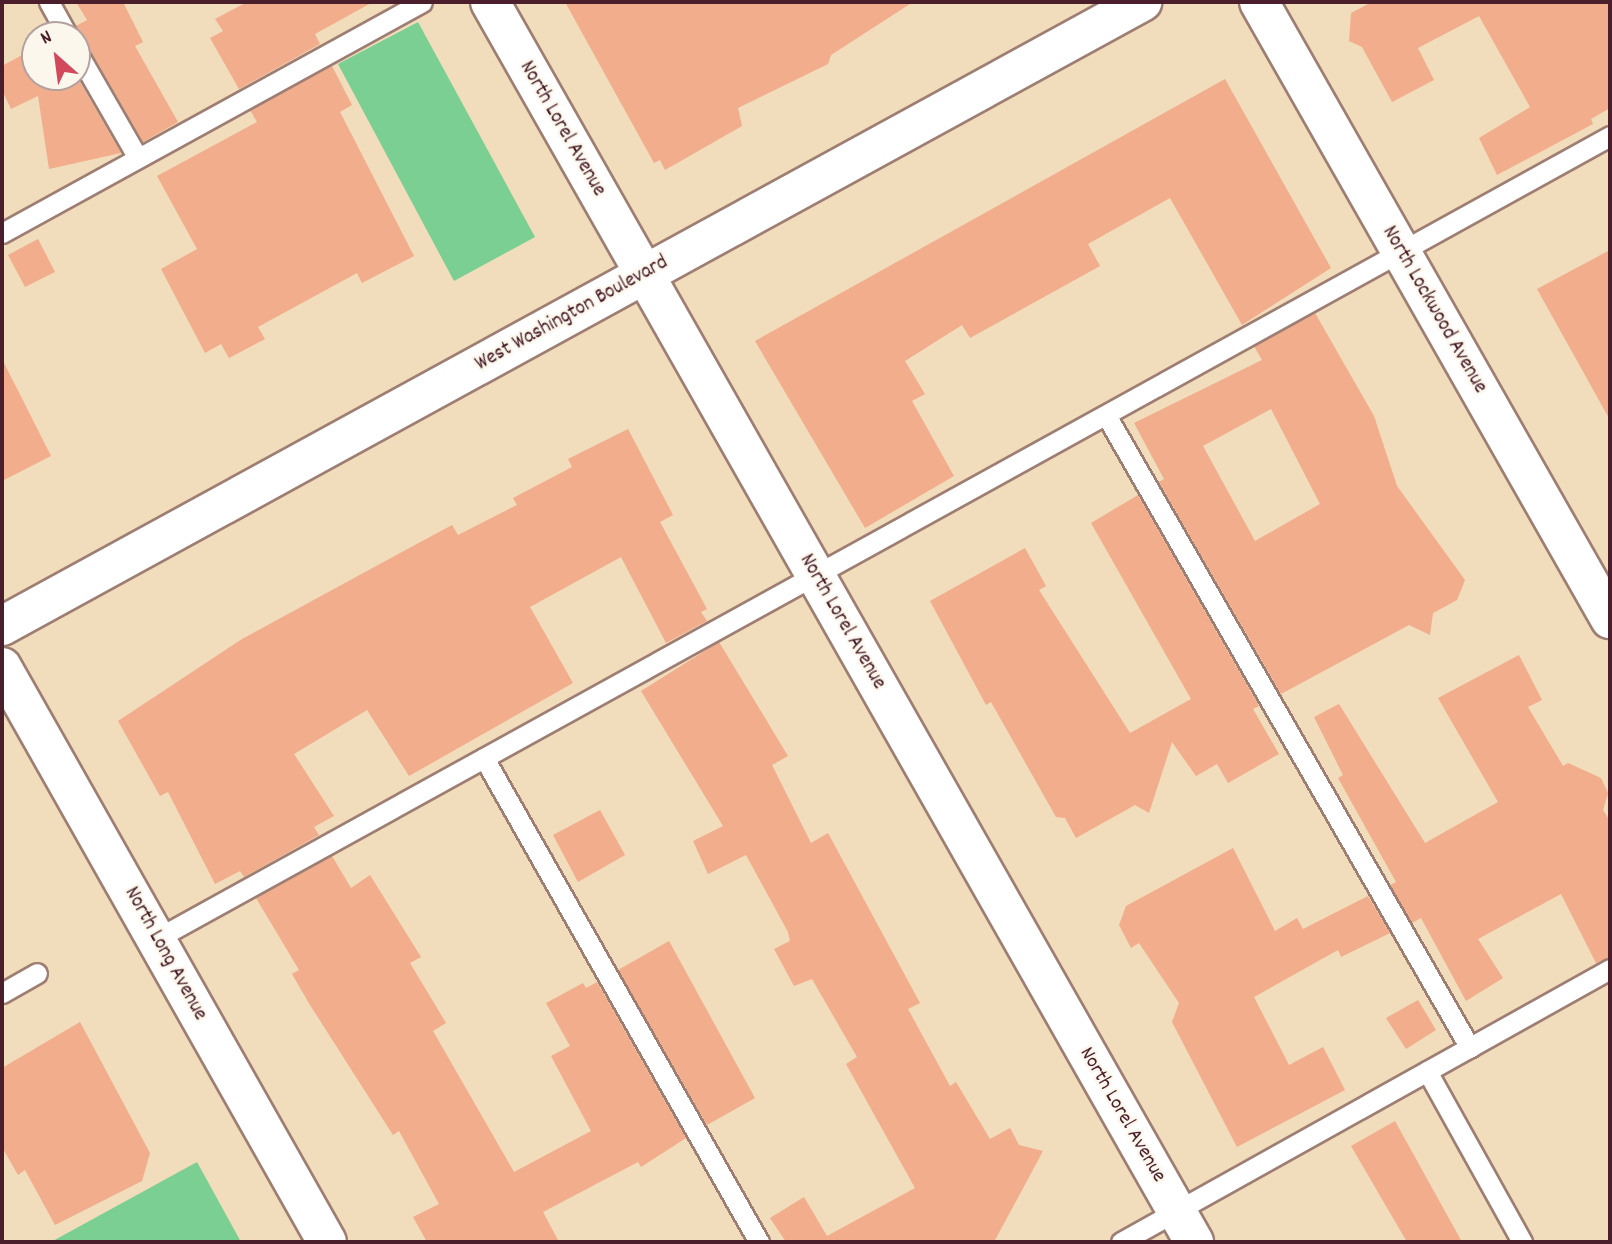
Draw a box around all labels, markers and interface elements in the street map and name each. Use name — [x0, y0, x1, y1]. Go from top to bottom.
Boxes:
north arrow — [21, 21, 91, 91]
text: N — [36, 25, 57, 53]
street label: North Lorel Avenue — [513, 57, 611, 201]
street label: North Lockwood Avenue — [1376, 222, 1492, 398]
street label: West Washington Boulevard — [471, 251, 673, 377]
street label: North Lorel Avenue — [793, 550, 891, 694]
street label: North Long Avenue — [118, 883, 212, 1025]
street label: North Lorel Avenue — [1073, 1043, 1171, 1187]

